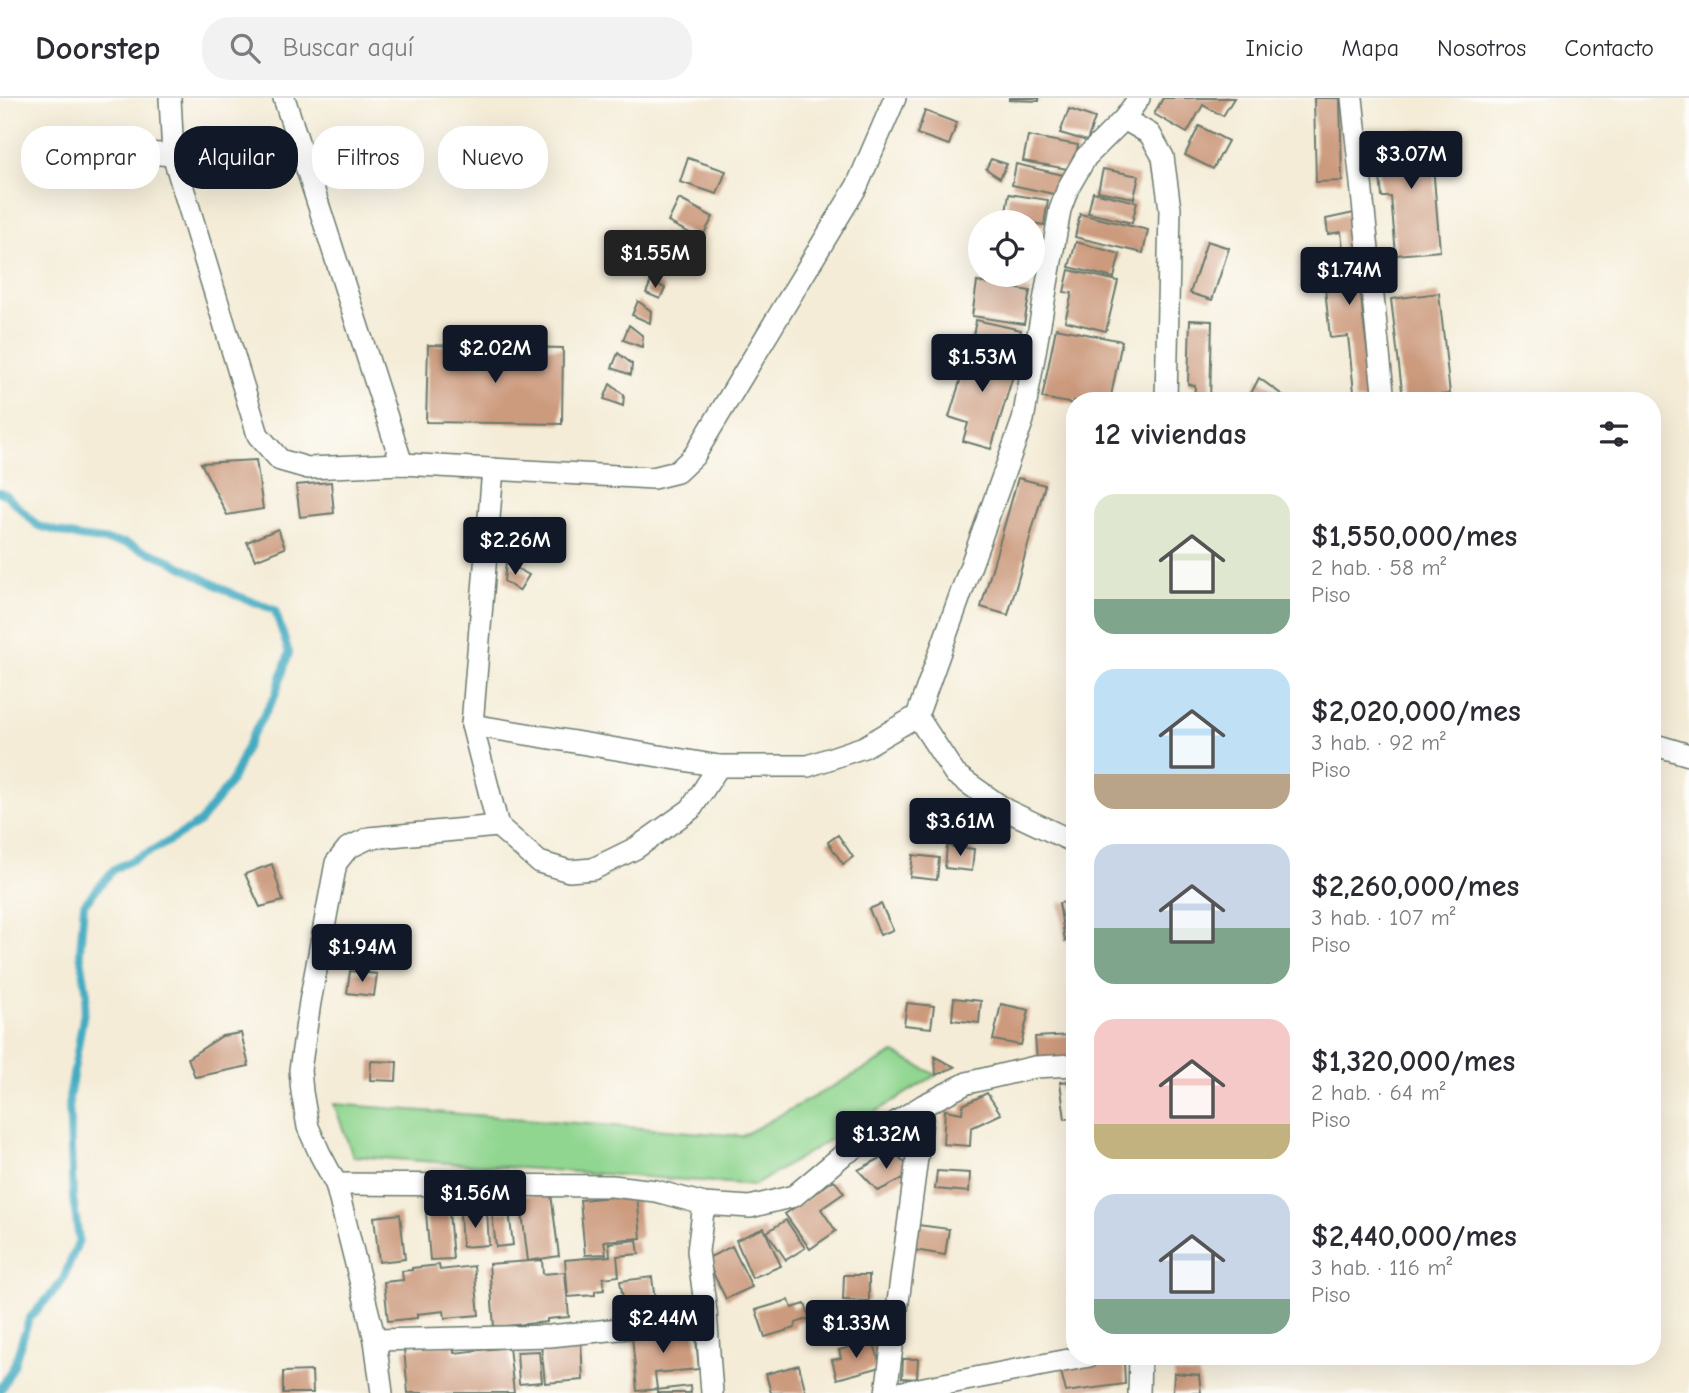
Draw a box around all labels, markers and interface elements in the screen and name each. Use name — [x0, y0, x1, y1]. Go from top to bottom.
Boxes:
search box — [202, 17, 692, 80]
text: Doorstep — [35, 29, 160, 67]
icon: search — [226, 29, 264, 67]
text: Buscar aquí — [282, 33, 414, 63]
text: Inicio — [1246, 34, 1303, 62]
text: Mapa — [1341, 34, 1399, 62]
text: Nosotros — [1437, 34, 1526, 62]
text: Contacto — [1564, 34, 1654, 62]
chip: Comprar — [21, 126, 160, 189]
chip: Alquilar — [174, 126, 298, 189]
chip: Filtros — [312, 126, 424, 189]
chip: Nuevo — [438, 126, 548, 189]
pin: $3.07M — [1354, 132, 1468, 191]
text: $3.07M — [1375, 140, 1447, 167]
map controls — [968, 210, 1045, 287]
button: locate — [968, 210, 1045, 287]
pin: $1.55M — [598, 230, 712, 290]
text: $1.55M — [620, 239, 690, 266]
pin: $1.74M — [1292, 248, 1406, 307]
text: $1.74M — [1317, 256, 1381, 283]
pin: $2.02M — [438, 326, 552, 385]
text: $2.02M — [459, 334, 531, 361]
pin: $1.53M — [925, 334, 1039, 394]
text: $1.53M — [947, 343, 1017, 370]
icon: filters — [1595, 415, 1633, 453]
text: 12 viviendas — [1094, 417, 1246, 452]
pin: $2.26M — [458, 518, 572, 577]
text: $1,550,000/mes — [1311, 519, 1517, 554]
icon: home — [1150, 522, 1234, 606]
text: $2.26M — [479, 526, 551, 553]
text: 2 hab. · 58 m² — [1311, 554, 1446, 581]
text: Piso — [1311, 581, 1351, 608]
text: $2,020,000/mes — [1311, 694, 1521, 729]
icon: home — [1150, 697, 1234, 781]
text: 3 hab. · 92 m² — [1311, 729, 1446, 756]
text: Piso — [1311, 756, 1351, 783]
pin: $3.61M — [903, 798, 1017, 858]
text: $3.61M — [926, 807, 994, 834]
text: $2,260,000/mes — [1311, 869, 1519, 904]
icon: home — [1150, 872, 1234, 956]
text: 3 hab. · 107 m² — [1311, 904, 1456, 931]
pin: $1.94M — [305, 924, 419, 984]
text: Piso — [1311, 931, 1351, 958]
text: $1.94M — [328, 933, 396, 960]
text: $1,320,000/mes — [1311, 1044, 1515, 1079]
icon: home — [1150, 1047, 1234, 1131]
text: 2 hab. · 64 m² — [1311, 1079, 1446, 1106]
text: Piso — [1311, 1106, 1351, 1133]
pin: $1.32M — [829, 1112, 943, 1171]
text: $1.32M — [852, 1120, 920, 1147]
pin: $1.56M — [418, 1170, 532, 1230]
text: $1.56M — [440, 1179, 510, 1206]
text: $2,440,000/mes — [1311, 1219, 1517, 1254]
icon: home — [1150, 1222, 1234, 1306]
text: 3 hab. · 116 m² — [1311, 1254, 1452, 1281]
text: Piso — [1311, 1281, 1351, 1308]
pin: $2.44M — [606, 1296, 720, 1355]
pin: $1.33M — [799, 1300, 913, 1360]
text: $2.44M — [628, 1304, 698, 1331]
text: $1.33M — [822, 1309, 890, 1336]

